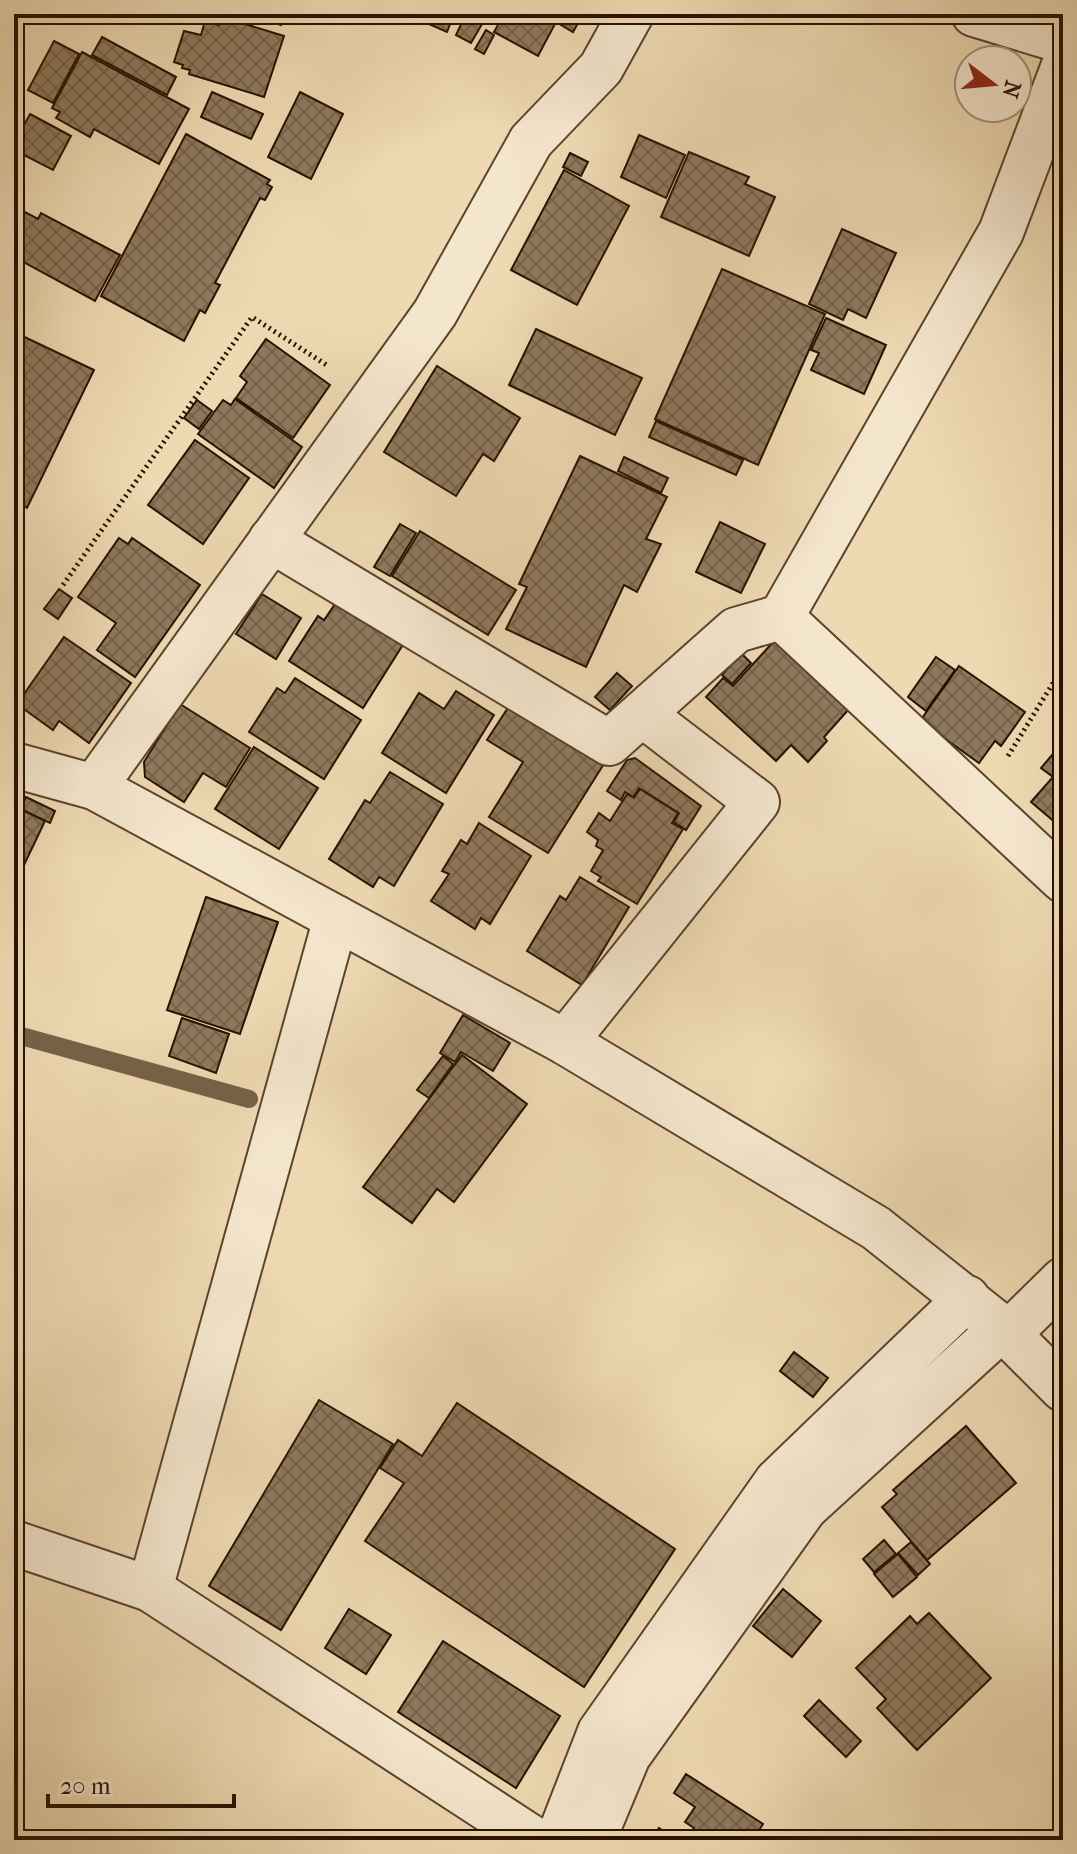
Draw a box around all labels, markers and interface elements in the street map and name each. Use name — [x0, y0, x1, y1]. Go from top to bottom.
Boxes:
north arrow — [953, 44, 1033, 124]
text: N — [996, 78, 1026, 101]
scale bar — [48, 1758, 234, 1808]
text: 20 m — [60, 1772, 111, 1800]

